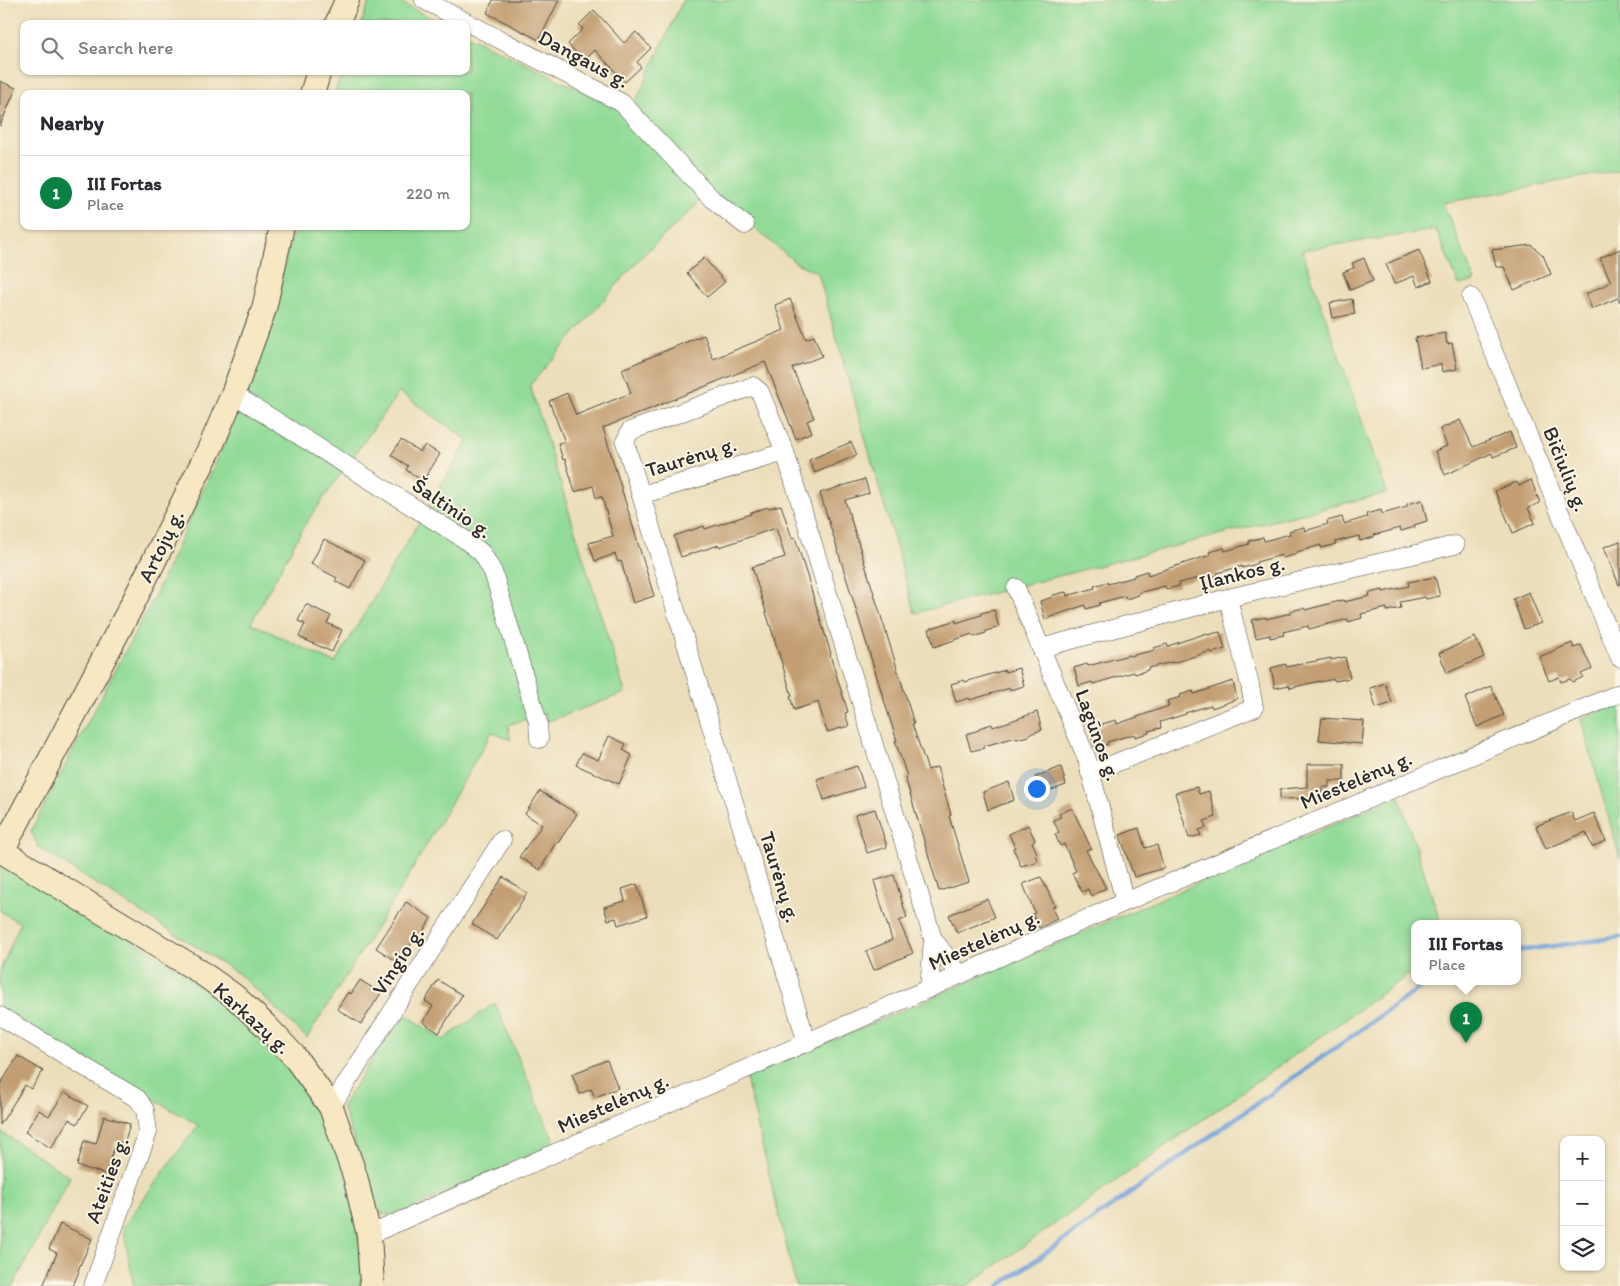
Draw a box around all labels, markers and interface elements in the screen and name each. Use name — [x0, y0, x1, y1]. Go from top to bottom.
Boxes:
search box — [20, 20, 470, 75]
street label: Dangaus g. — [534, 24, 634, 93]
icon: search — [38, 34, 66, 62]
text: Search here — [78, 36, 173, 59]
text: Nearby — [40, 110, 104, 135]
text: III Fortas — [87, 172, 162, 195]
text: 1 — [52, 184, 60, 203]
text: 220 m — [406, 184, 450, 203]
text: Place — [87, 195, 124, 214]
street label: Bičiulių g. — [1538, 423, 1595, 515]
street label: Taurėnų g. — [642, 431, 739, 482]
street label: Šaltinio g. — [408, 472, 497, 543]
street label: Artojų g. — [132, 505, 189, 586]
street label: Įlankos g. — [1196, 550, 1287, 595]
street label: Lagūnos g. — [1070, 685, 1127, 784]
street label: Miestelėnų g. — [1296, 745, 1416, 814]
your location — [1024, 776, 1050, 802]
street label: Taurėnų g. — [755, 828, 806, 925]
street label: Miestelėnų g. — [924, 904, 1043, 975]
popup — [1411, 920, 1521, 985]
street label: Vingio g. — [366, 922, 429, 1000]
text: III Fortas — [1429, 932, 1503, 955]
text: Place — [1429, 955, 1465, 974]
street label: Karkazų g. — [208, 976, 296, 1059]
pin: 1 — [1450, 1002, 1482, 1043]
street label: Miestelėnų g. — [553, 1067, 672, 1138]
street label: Ateities g. — [79, 1133, 134, 1226]
map controls — [1560, 1136, 1605, 1271]
button: + — [1560, 1136, 1605, 1181]
button: − — [1560, 1181, 1605, 1226]
button: layers — [1560, 1226, 1605, 1271]

